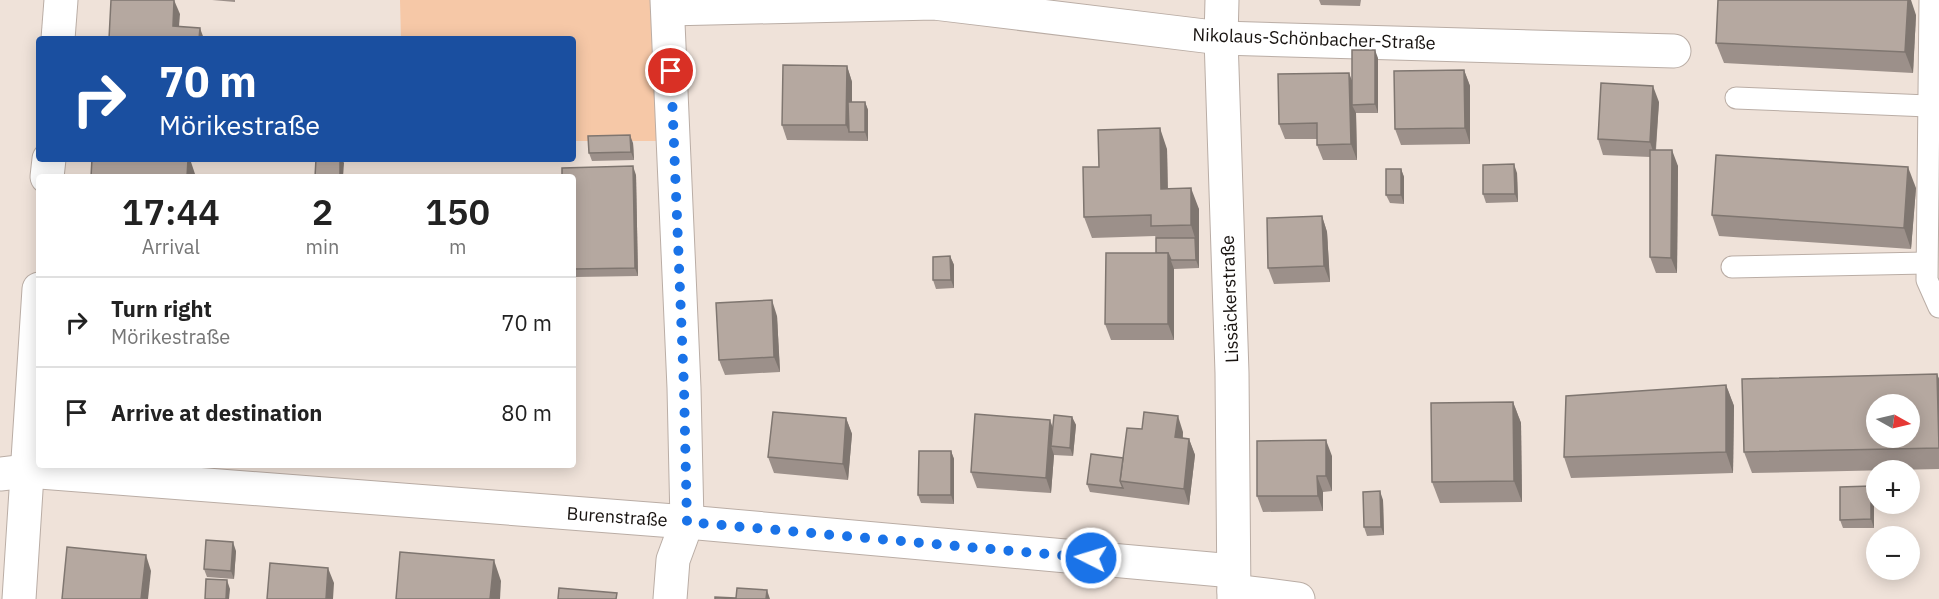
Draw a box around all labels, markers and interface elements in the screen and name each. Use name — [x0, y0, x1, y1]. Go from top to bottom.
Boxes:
street label: Nikolaus-Schönbacher-Straße — [1192, 23, 1436, 54]
pin — [645, 45, 696, 96]
text: 70 m — [159, 54, 257, 109]
icon: arrive — [654, 54, 687, 87]
icon: right — [60, 60, 138, 138]
text: Mörikestraße — [159, 107, 320, 142]
text: 17:44 — [122, 188, 220, 235]
text: 2 — [312, 188, 333, 235]
text: 150 — [425, 188, 490, 235]
text: Arrival — [142, 233, 200, 260]
text: min — [306, 233, 339, 260]
text: m — [449, 233, 466, 260]
street label: Lissäckerstraße — [1216, 235, 1243, 363]
text: Turn right — [111, 294, 212, 323]
icon: right — [60, 306, 93, 339]
text: 70 m — [501, 308, 552, 337]
text: Mörikestraße — [111, 323, 230, 350]
north arrow — [1866, 394, 1920, 448]
map controls — [1866, 394, 1920, 580]
icon: arrive — [60, 396, 93, 429]
text: Arrive at destination — [111, 398, 322, 427]
text: 80 m — [501, 398, 552, 427]
button: + — [1866, 460, 1920, 514]
street label: Burenstraße — [566, 502, 668, 532]
position arrow — [1059, 526, 1123, 590]
button: − — [1866, 526, 1920, 580]

